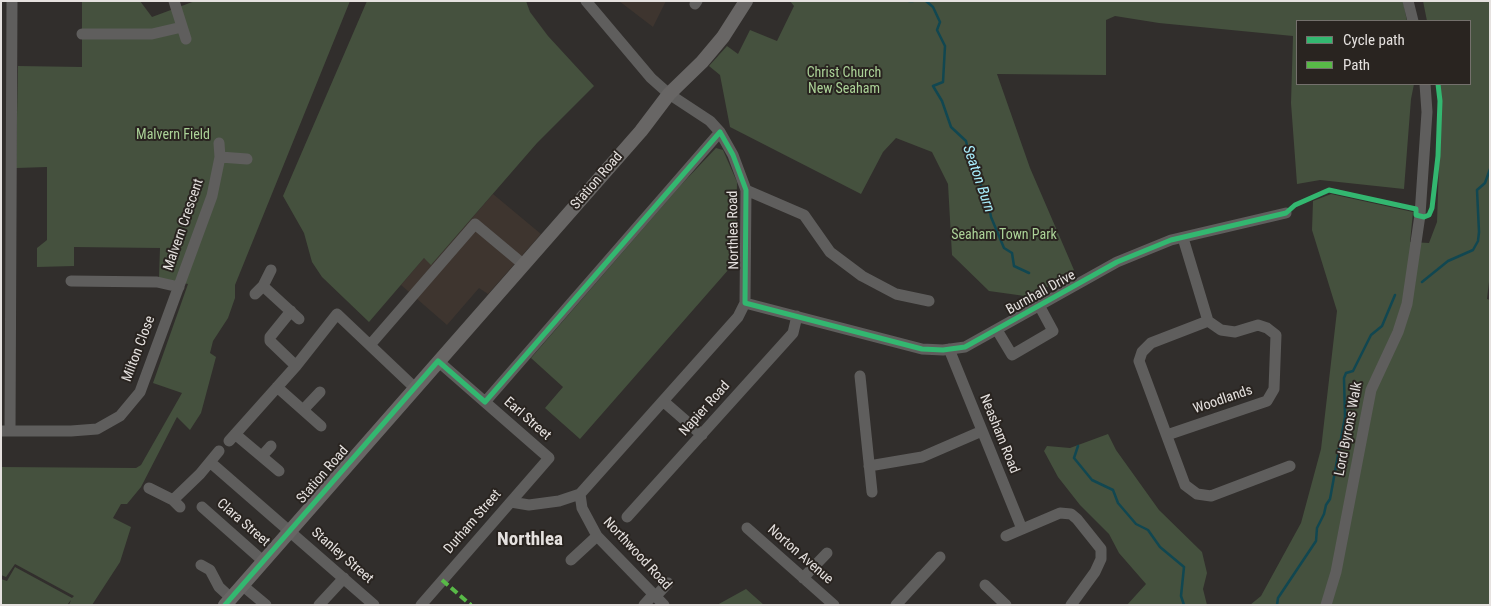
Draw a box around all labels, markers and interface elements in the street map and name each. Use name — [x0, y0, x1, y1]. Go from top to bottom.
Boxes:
legend — [1296, 20, 1471, 85]
text: Cycle path — [1343, 31, 1405, 49]
text: Path — [1343, 56, 1370, 74]
park label: Christ Church New Seaham — [807, 65, 881, 98]
park label: Malvern Field — [136, 127, 210, 143]
water label: Seaton Burn — [958, 143, 998, 215]
street label: Station Road — [568, 149, 626, 213]
street label: Malvern Crescent — [160, 177, 208, 273]
street label: Northlea Road — [725, 190, 743, 270]
park label: Seaham Town Park — [951, 227, 1057, 243]
street label: Burnhall Drive — [1003, 267, 1079, 319]
street label: Milton Close — [119, 314, 159, 384]
street label: Napier Road — [676, 378, 734, 440]
street label: Lord Byrons Walk — [1332, 380, 1366, 478]
street label: Woodlands — [1191, 382, 1255, 418]
street label: Neasham Road — [976, 392, 1022, 476]
street label: Earl Street — [500, 394, 554, 444]
street label: Station Road — [294, 443, 352, 507]
street label: Durham Street — [441, 487, 505, 557]
street label: Clara Street — [213, 495, 273, 551]
street label: Northwood Road — [599, 514, 675, 594]
street label: Norton Avenue — [764, 522, 836, 588]
street label: Stanley Street — [308, 525, 376, 587]
district label: Northlea — [497, 529, 563, 551]

